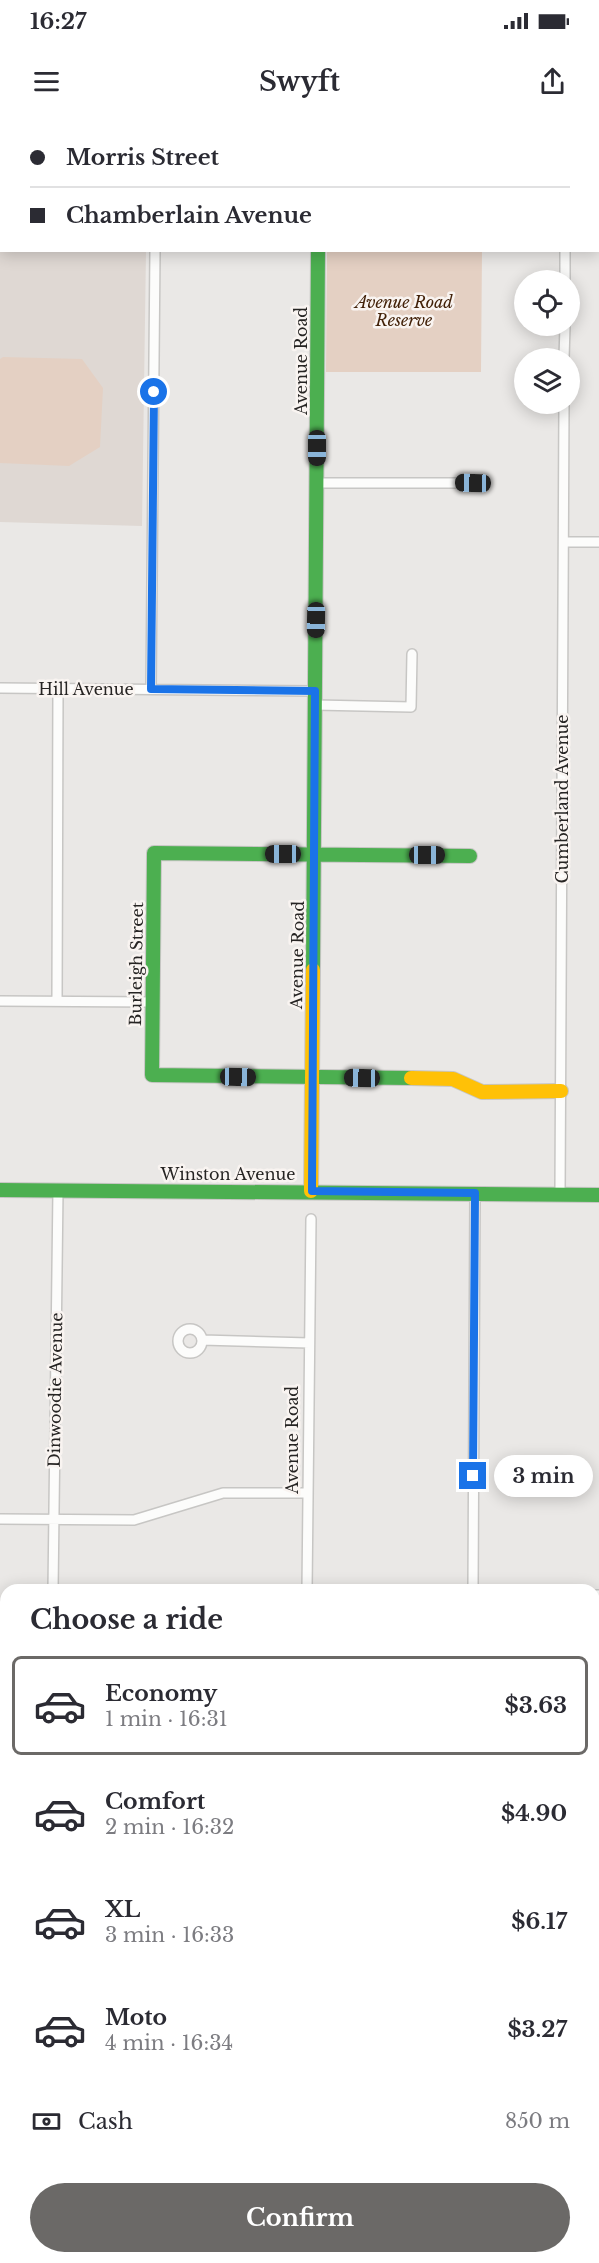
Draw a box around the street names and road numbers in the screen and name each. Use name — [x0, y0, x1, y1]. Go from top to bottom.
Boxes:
street label: Avenue Road — [291, 307, 311, 416]
street label: Hill Avenue — [38, 679, 134, 699]
street label: Cumberland Avenue — [552, 715, 572, 883]
street label: Avenue Road — [286, 901, 308, 1010]
street label: Burleigh Street — [125, 902, 147, 1026]
street label: Winston Avenue — [160, 1164, 295, 1184]
street label: Dinwoodie Avenue — [44, 1312, 66, 1468]
street label: Avenue Road — [282, 1386, 302, 1495]

